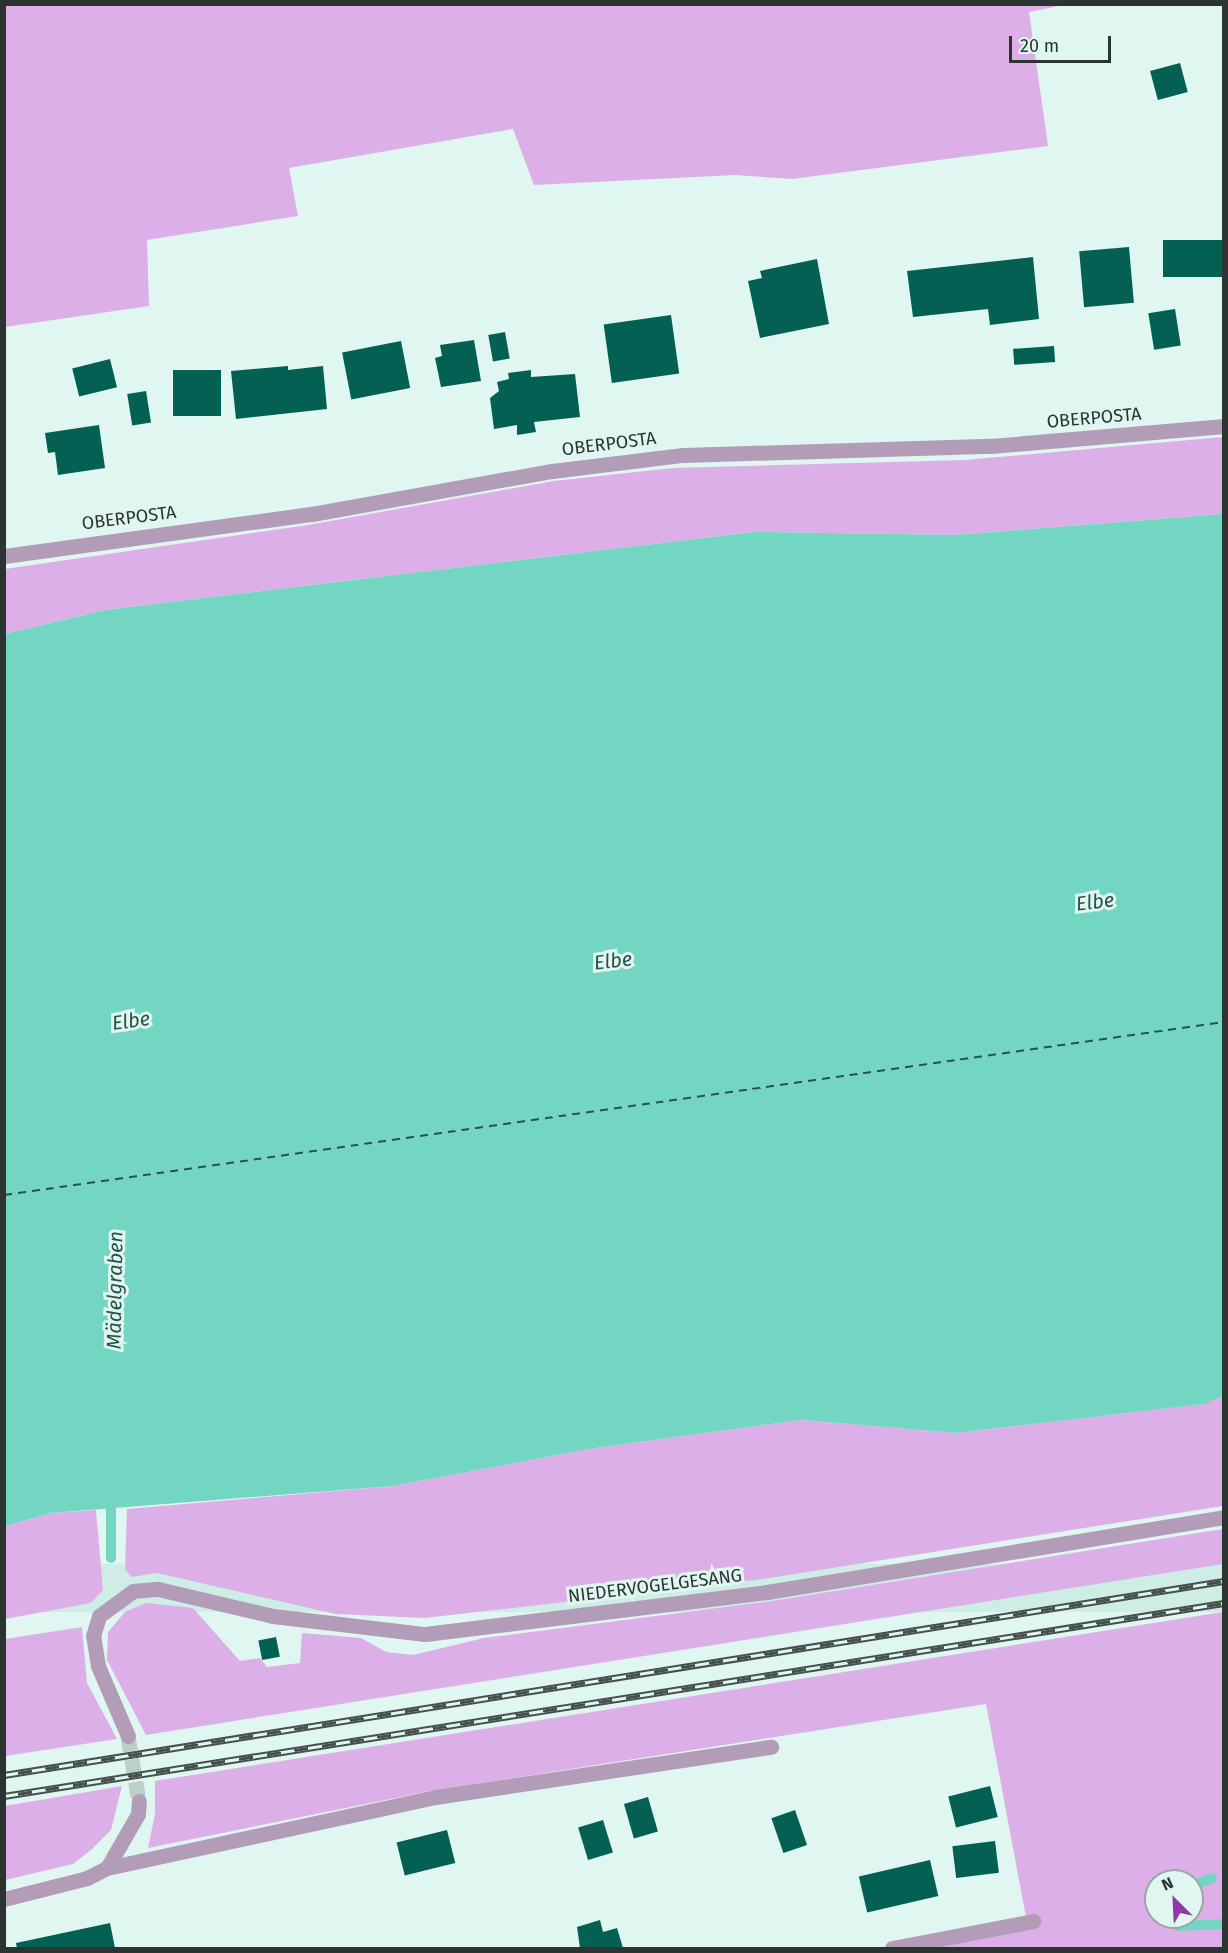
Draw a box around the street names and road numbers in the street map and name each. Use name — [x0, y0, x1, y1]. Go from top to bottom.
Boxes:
street label: OBERPOSTA — [1046, 403, 1142, 433]
street label: OBERPOSTA — [561, 427, 657, 461]
street label: OBERPOSTA — [81, 501, 177, 535]
street label: NIEDERVOGELGESANG — [567, 1565, 743, 1607]

